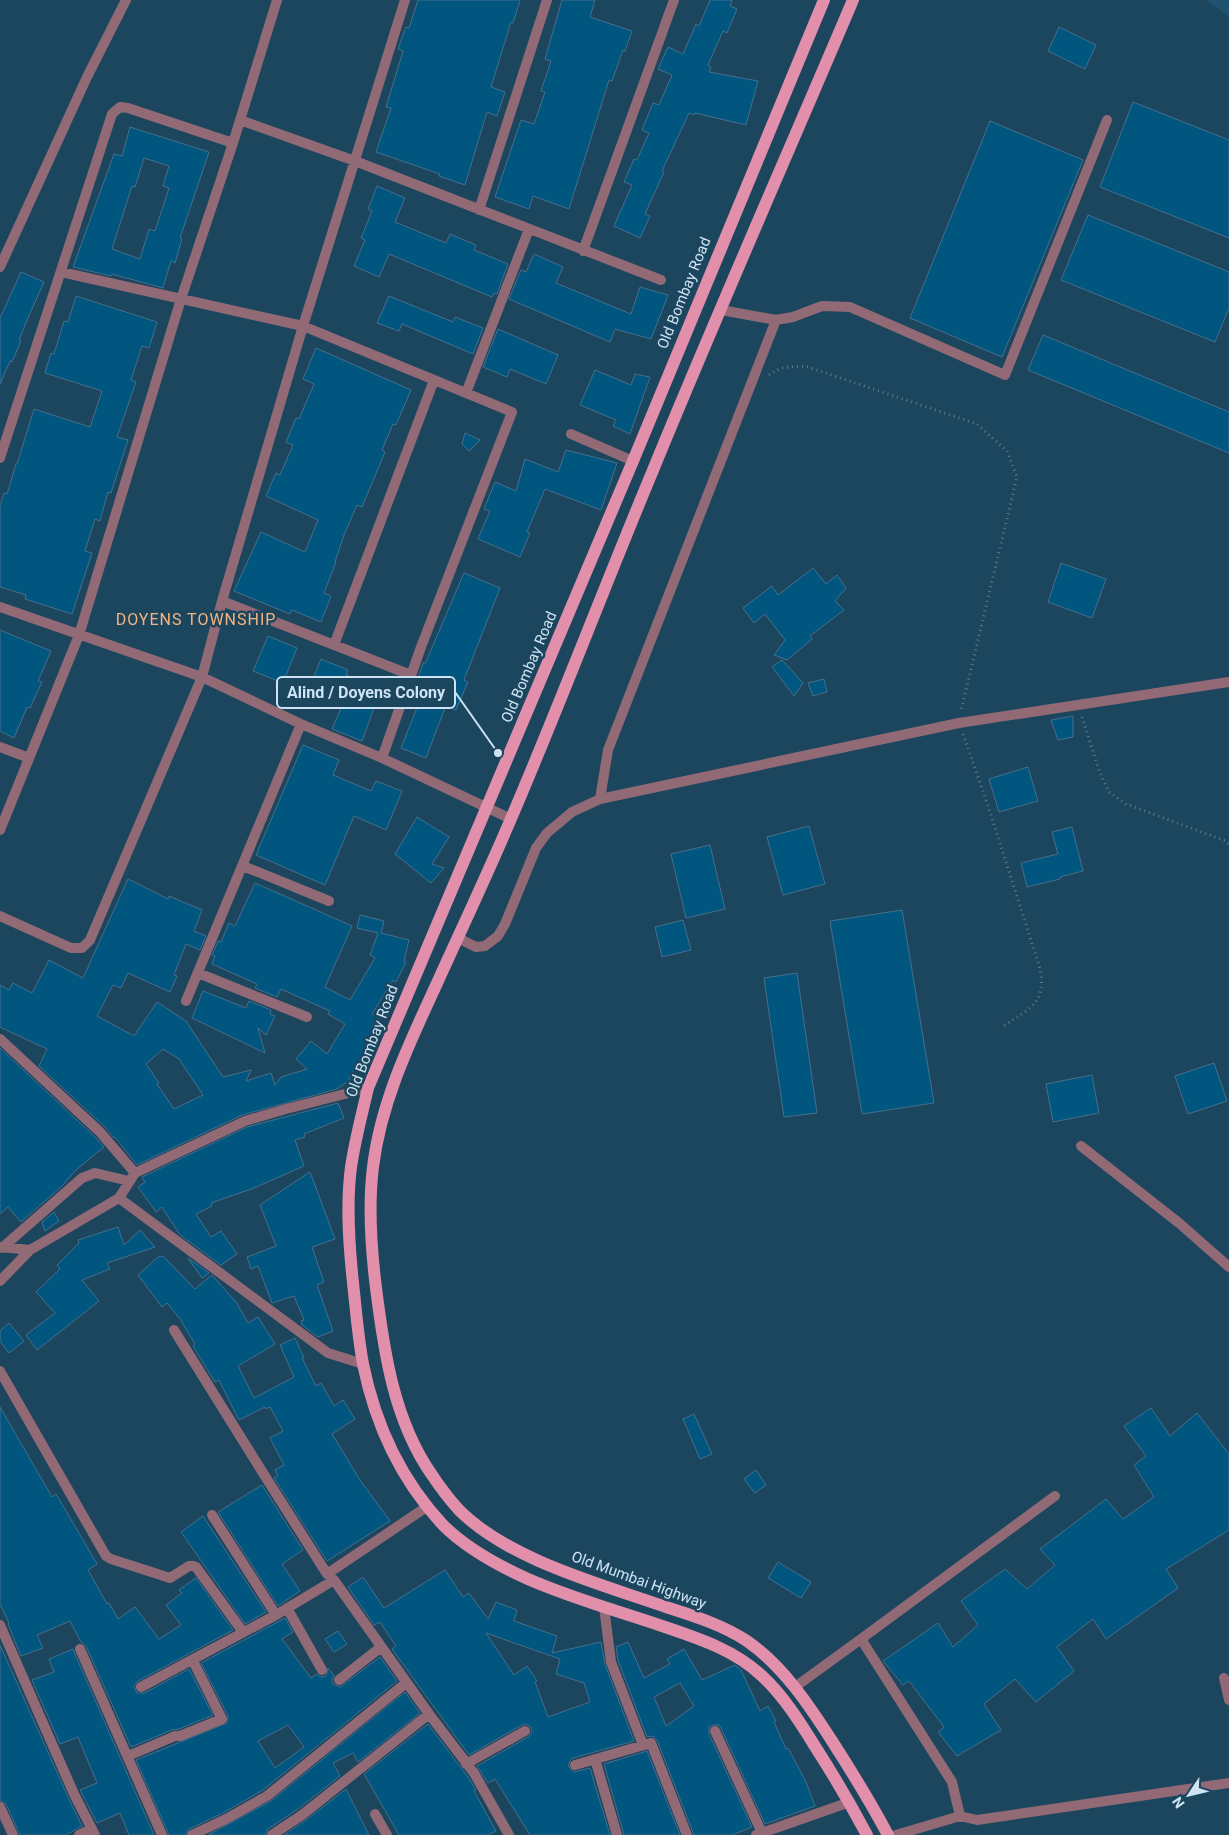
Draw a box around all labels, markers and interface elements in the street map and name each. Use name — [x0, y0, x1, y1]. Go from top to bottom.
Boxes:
street label: Old Bombay Road — [653, 234, 715, 352]
street label: Old Bombay Road — [497, 609, 561, 725]
district label: DOYENS TOWNSHIP — [116, 610, 276, 629]
callout: Alind / Doyens Colony — [277, 677, 455, 708]
text: Alind / Doyens Colony — [287, 683, 446, 702]
street label: Old Bombay Road — [342, 982, 402, 1100]
street label: Old Mumbai Highway — [569, 1547, 709, 1613]
north arrow — [1164, 1770, 1214, 1820]
text: N — [1169, 1794, 1188, 1811]

